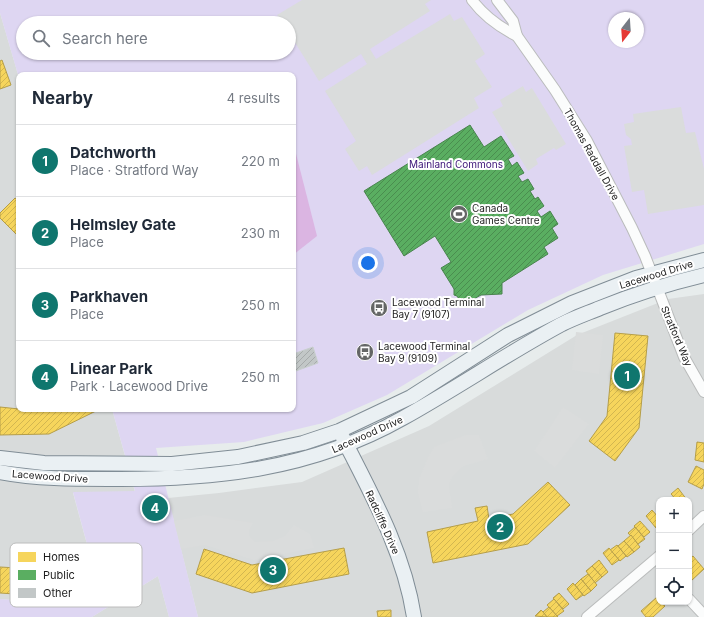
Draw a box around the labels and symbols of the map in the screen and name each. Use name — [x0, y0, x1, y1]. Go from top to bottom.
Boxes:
north arrow — [608, 12, 644, 48]
street label: Thomas Raddall Drive — [562, 106, 622, 202]
park label: Mainland Commons — [409, 158, 503, 170]
place label: Canada Games Centre — [472, 202, 540, 226]
sports icon: Canada Games Centre — [449, 204, 469, 224]
your location — [358, 253, 378, 273]
street label: Lacewood Drive — [618, 257, 694, 291]
place label: Lacewood Terminal Bay 7 (9107) — [392, 296, 484, 320]
bus stop icon: Lacewood Terminal Bay 7 (9107) — [369, 298, 389, 318]
street label: Stratford Way — [659, 304, 695, 368]
place label: Lacewood Terminal Bay 9 (9109) — [378, 340, 470, 364]
bus stop icon: Lacewood Terminal Bay 9 (9109) — [355, 342, 375, 362]
pin: 1 — [614, 361, 640, 391]
street label: Lacewood Drive — [330, 413, 404, 455]
street label: Lacewood Drive — [11, 467, 89, 485]
street label: Radcliffe Drive — [364, 488, 403, 556]
pin: 4 — [142, 493, 168, 523]
pin: 2 — [487, 512, 513, 542]
legend — [10, 543, 142, 607]
text: Homes — [43, 550, 80, 564]
pin: 3 — [260, 555, 286, 585]
text: Public — [43, 568, 75, 582]
text: Other — [43, 586, 72, 600]

